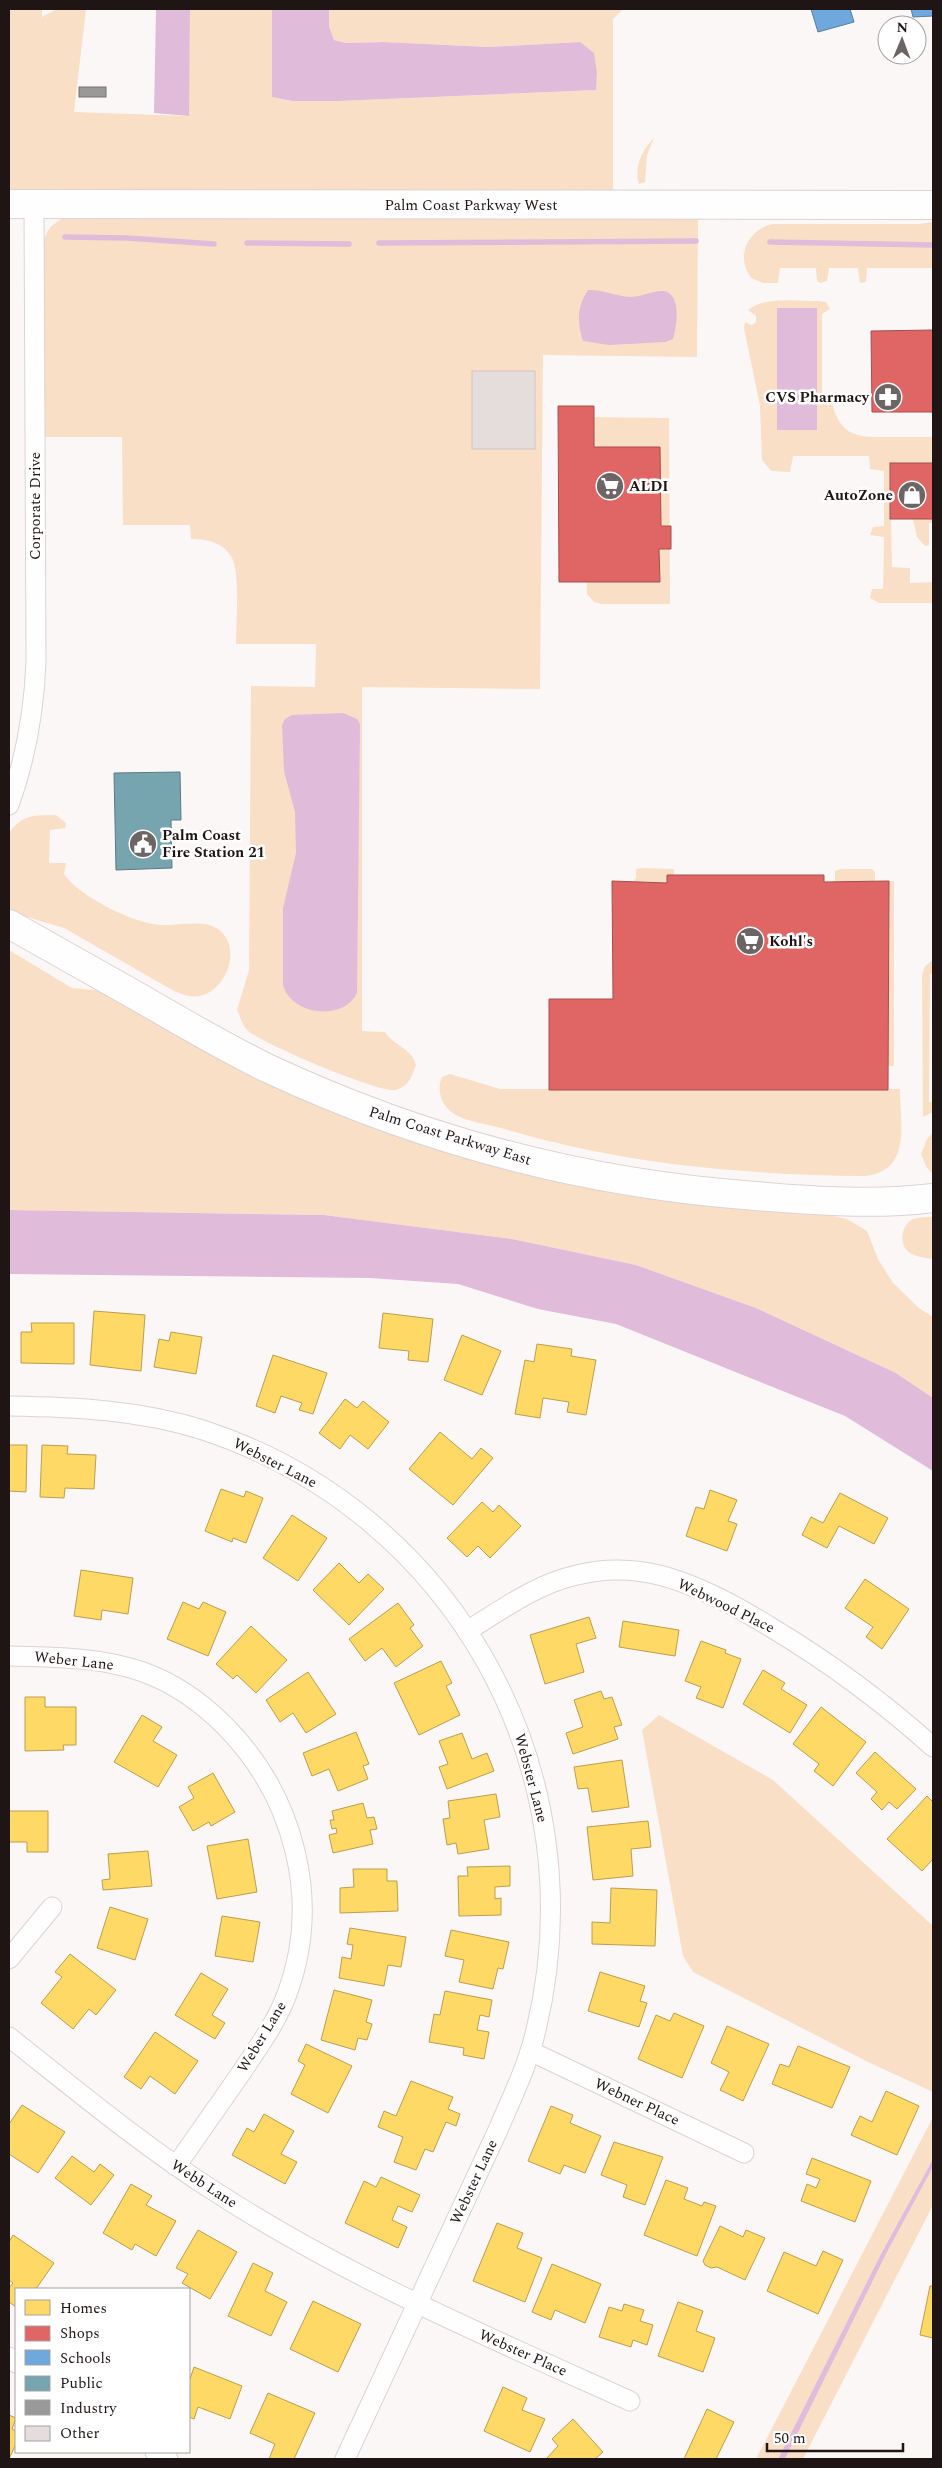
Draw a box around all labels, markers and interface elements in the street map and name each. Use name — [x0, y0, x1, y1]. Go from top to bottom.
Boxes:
north arrow — [877, 15, 927, 65]
text: N — [896, 17, 908, 38]
street label: Palm Coast Parkway West — [384, 194, 558, 217]
pharmacy icon: CVS Pharmacy — [873, 382, 903, 412]
place label: CVS Pharmacy — [765, 386, 870, 409]
street label: Corporate Drive — [24, 452, 47, 560]
supermarket icon: ALDI — [595, 471, 625, 501]
place label: ALDI — [629, 475, 669, 498]
shop icon: AutoZone — [897, 480, 927, 510]
place label: AutoZone — [824, 484, 893, 507]
place label: Palm Coast Fire Station 21 — [162, 824, 265, 864]
public building icon: Palm Coast Fire Station 21 — [128, 829, 158, 859]
supermarket icon: Kohl's — [735, 926, 765, 956]
place label: Kohl's — [769, 930, 813, 953]
street label: Palm Coast Parkway East — [366, 1100, 534, 1172]
street label: Webster Lane — [229, 1432, 321, 1494]
street label: Webwood Place — [673, 1573, 779, 1639]
street label: Weber Lane — [33, 1645, 115, 1677]
street label: Webster Lane — [508, 1731, 554, 1825]
street label: Weber Lane — [232, 1997, 292, 2077]
street label: Webner Place — [591, 2072, 683, 2132]
street label: Webster Lane — [444, 2136, 504, 2228]
street label: Webb Lane — [166, 2154, 242, 2214]
legend — [15, 2288, 190, 2453]
text: Homes — [60, 2297, 107, 2320]
text: Shops — [60, 2322, 100, 2345]
street label: Webster Place — [475, 2323, 571, 2383]
text: Schools — [60, 2347, 111, 2370]
text: Public — [60, 2372, 103, 2395]
text: Industry — [60, 2397, 117, 2420]
scale bar — [767, 2420, 903, 2452]
text: Other — [60, 2422, 99, 2445]
text: 50 m — [774, 2427, 806, 2450]

